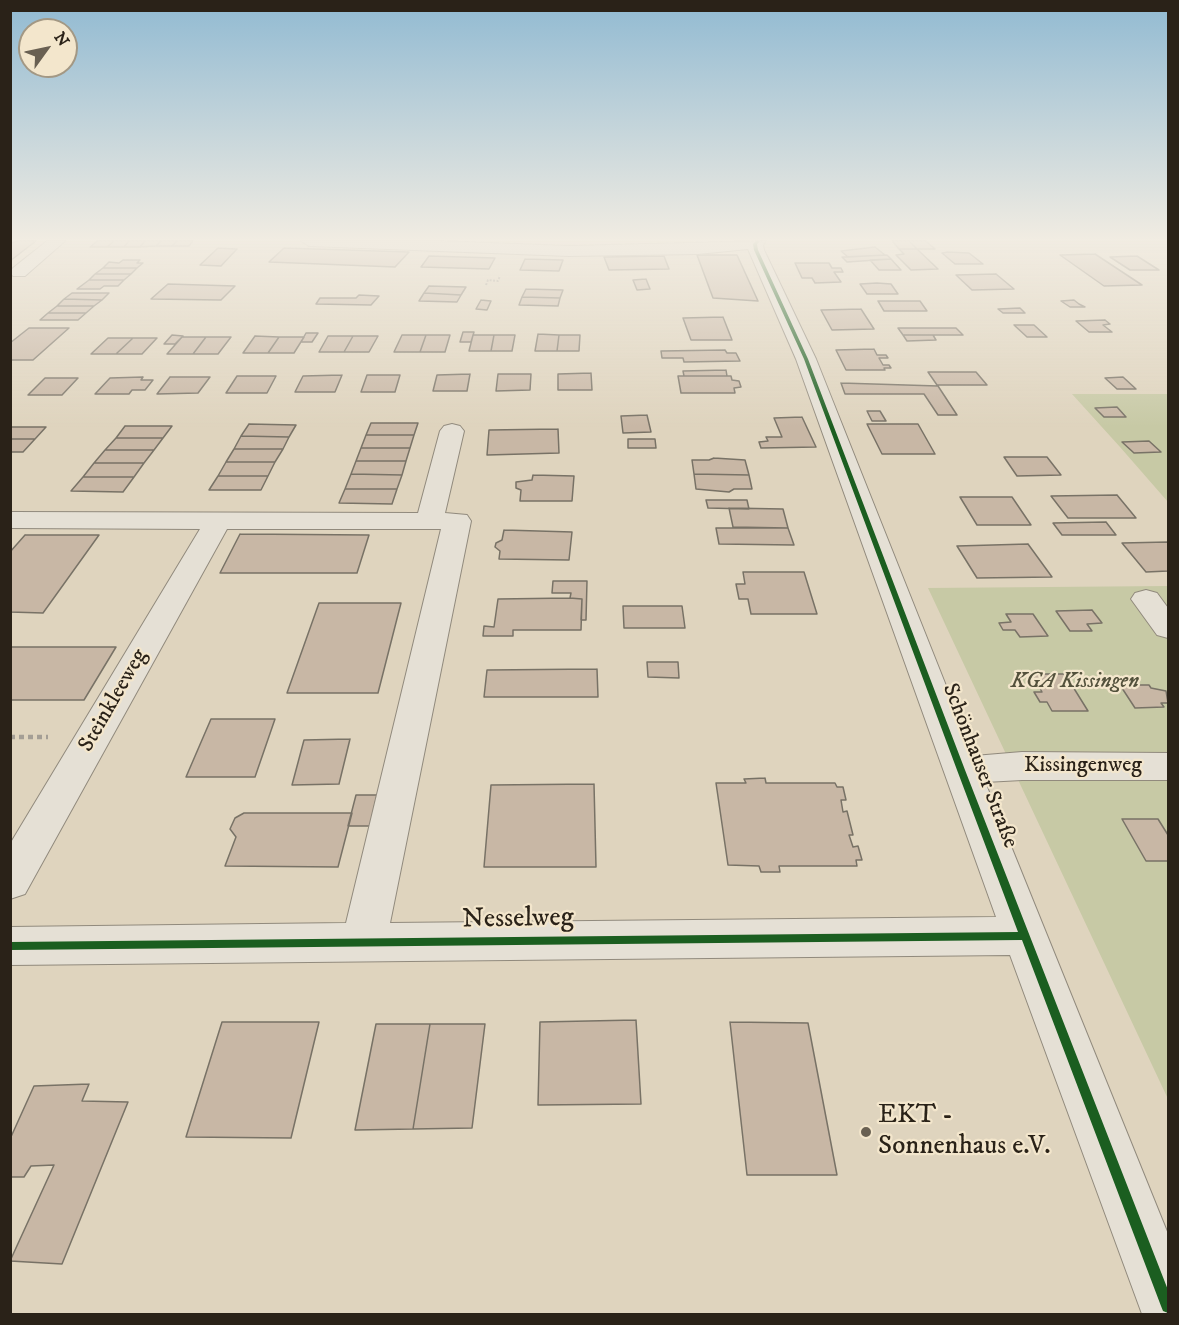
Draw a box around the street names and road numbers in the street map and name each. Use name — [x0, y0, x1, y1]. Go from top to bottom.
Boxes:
street label: Steinkleeweg — [74, 645, 154, 757]
street label: Schönhauser Straße — [935, 680, 1023, 852]
street label: Kissingenweg — [1024, 753, 1142, 779]
street label: Nesselweg — [462, 903, 574, 937]

